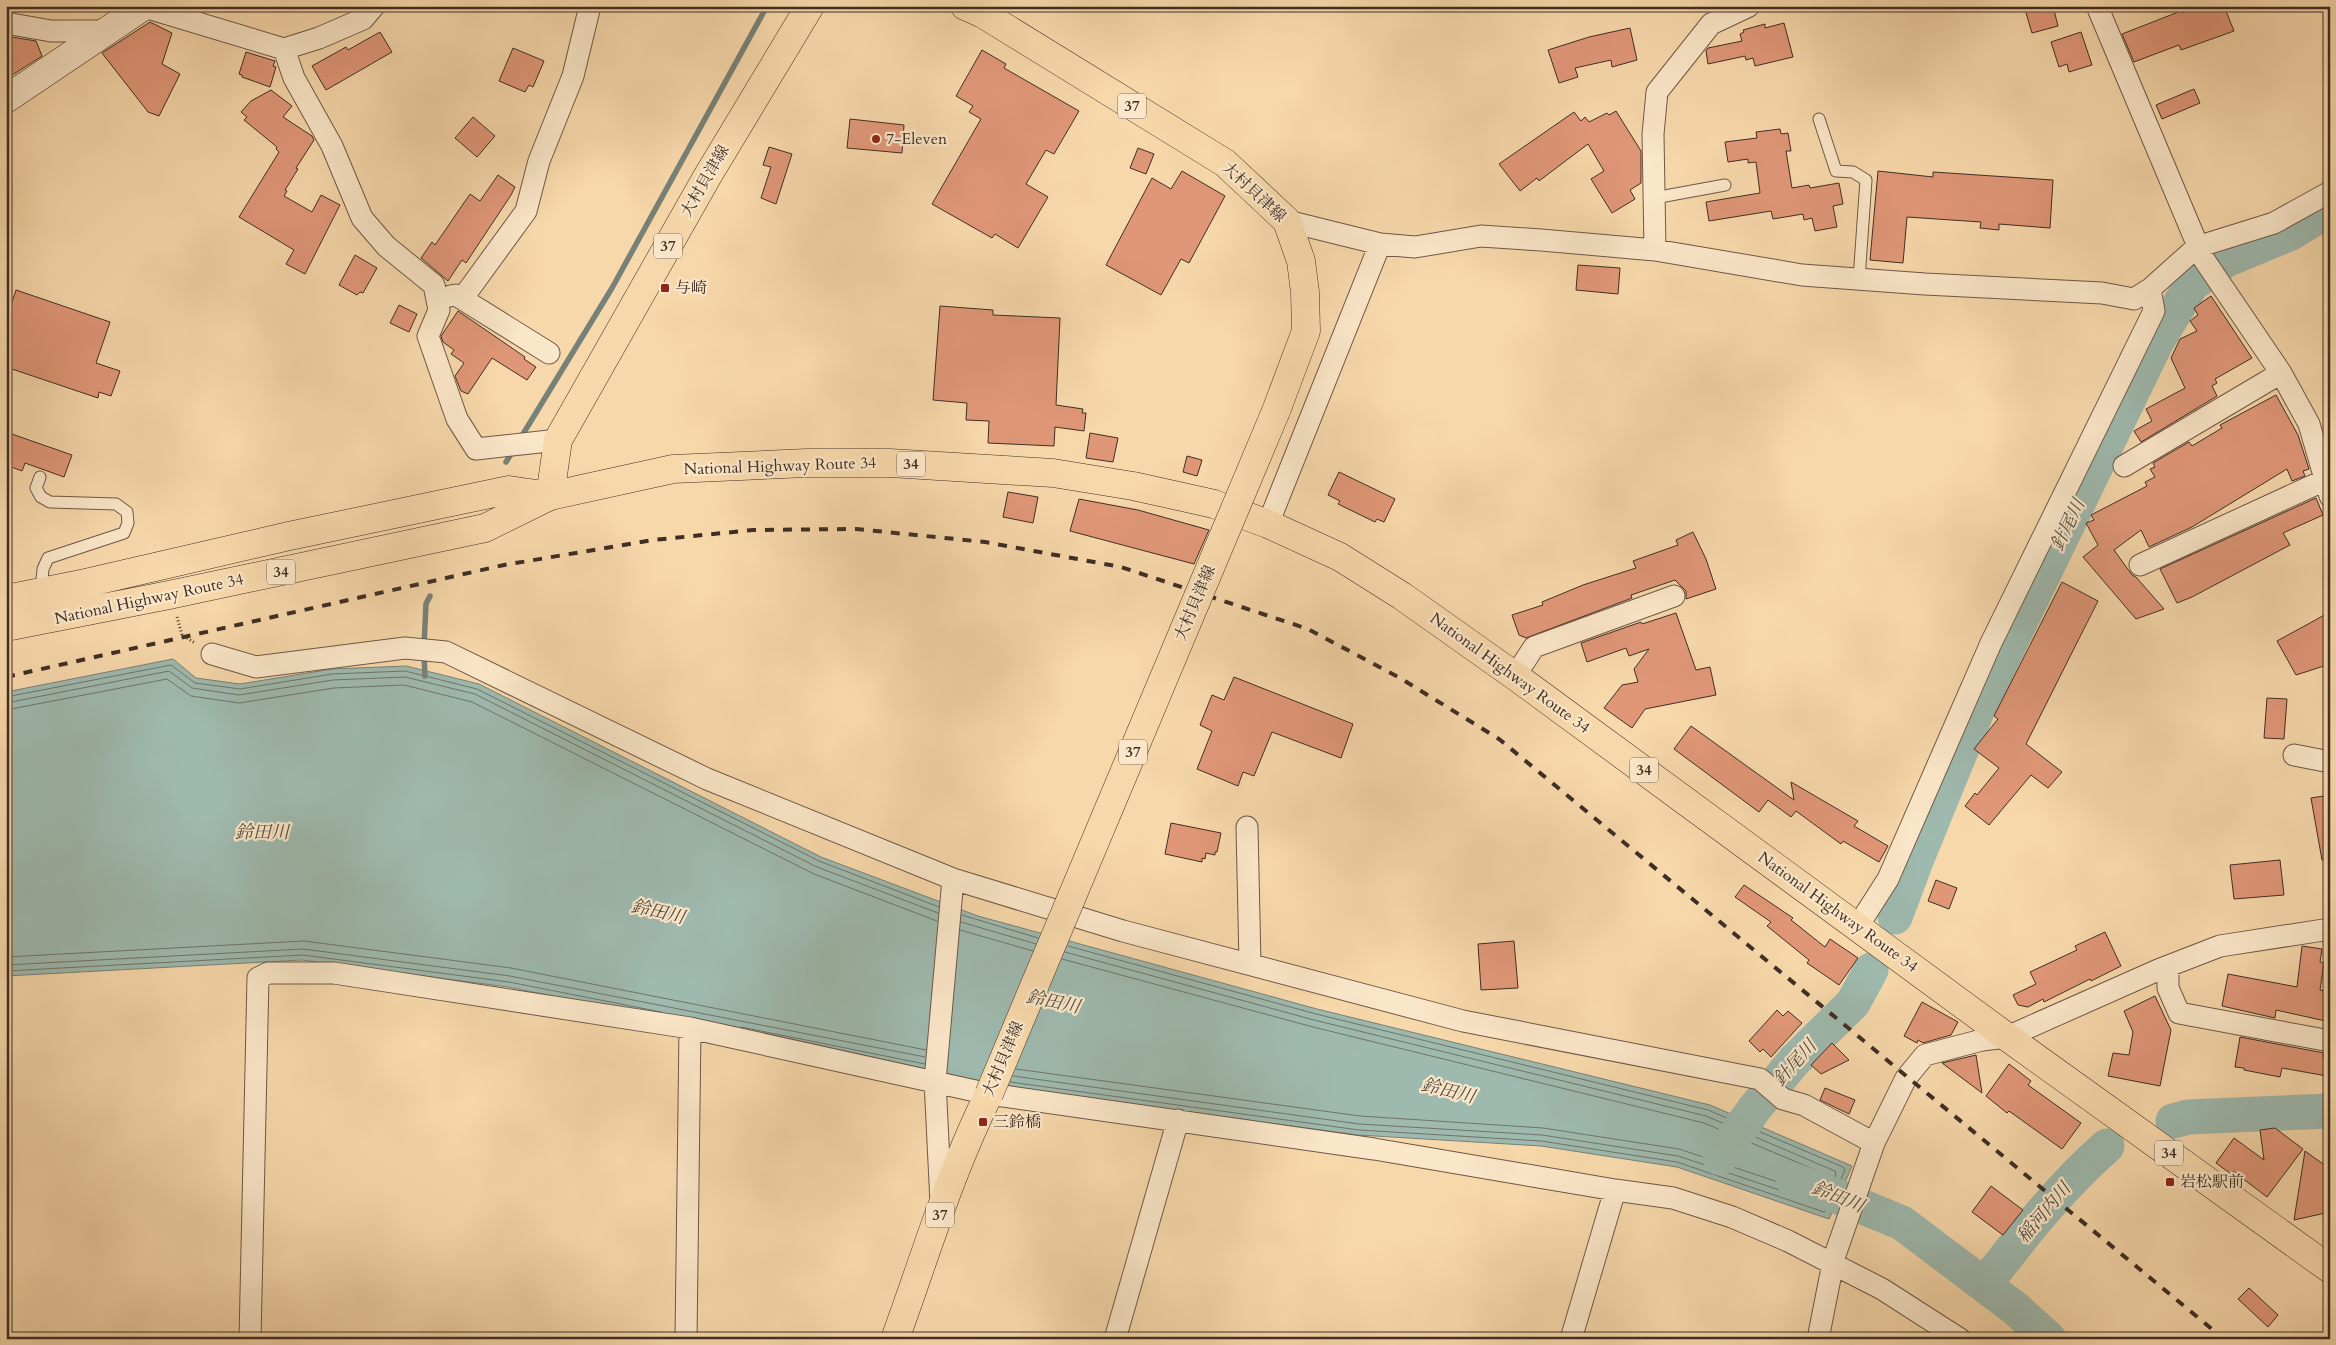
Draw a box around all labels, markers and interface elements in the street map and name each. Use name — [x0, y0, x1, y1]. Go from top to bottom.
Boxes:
road number: 37 — [1118, 94, 1146, 118]
place label: 7-Eleven — [886, 128, 947, 150]
marker: 7-Eleven — [870, 133, 882, 145]
street label: 大村貝津線 — [675, 141, 735, 221]
street label: 大村貝津線 — [1217, 157, 1291, 227]
road number: 37 — [654, 234, 682, 258]
place label: 与崎 — [675, 277, 707, 299]
marker: 与崎 — [659, 282, 671, 294]
street label: National Highway Route 34 — [683, 452, 877, 480]
road number: 34 — [897, 452, 925, 476]
water label: 針尾川 — [2045, 493, 2092, 555]
road number: 34 — [267, 560, 295, 584]
street label: 大村貝津線 — [1169, 562, 1221, 644]
street label: National Highway Route 34 — [52, 568, 246, 630]
street label: National Highway Route 34 — [1426, 607, 1594, 739]
road number: 37 — [1119, 740, 1147, 764]
road number: 34 — [1630, 758, 1658, 782]
water label: 鈴田川 — [235, 820, 291, 845]
street label: National Highway Route 34 — [1754, 846, 1922, 978]
water label: 鈴田川 — [629, 894, 689, 931]
water label: 鈴田川 — [1024, 984, 1084, 1020]
street label: 大村貝津線 — [977, 1018, 1029, 1100]
water label: 針尾川 — [1768, 1033, 1824, 1091]
water label: 鈴田川 — [1419, 1072, 1479, 1110]
place label: 三鈴橋 — [993, 1111, 1041, 1133]
marker: 三鈴橋 — [977, 1116, 989, 1128]
road number: 34 — [2155, 1140, 2183, 1166]
place label: 岩松駅前 — [2180, 1171, 2244, 1193]
water label: 鈴田川 — [1808, 1175, 1870, 1219]
water label: 稲河内川 — [2011, 1176, 2078, 1249]
marker: 岩松駅前 — [2164, 1176, 2176, 1188]
road number: 37 — [926, 1202, 954, 1228]

